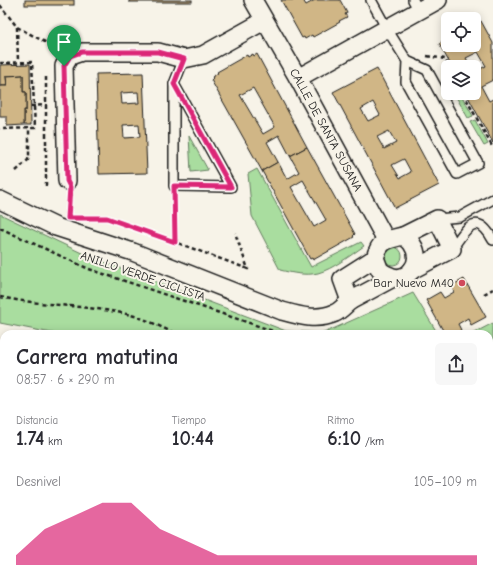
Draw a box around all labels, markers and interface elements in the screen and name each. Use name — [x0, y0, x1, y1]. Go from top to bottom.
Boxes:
map controls — [441, 12, 481, 100]
button: locate — [441, 12, 481, 52]
pin — [47, 25, 81, 66]
icon: arrive — [53, 31, 75, 53]
button: layers — [441, 60, 481, 100]
street label: CALLE DE SANTA SUSANA — [287, 66, 365, 194]
street label: ANILLO VERDE CICLISTA — [79, 248, 207, 304]
place label: Bar Nuevo M40 — [373, 276, 454, 290]
marker: Bar Nuevo M40 — [457, 278, 467, 288]
button: share — [435, 343, 477, 385]
text: Carrera matutina — [16, 344, 178, 370]
text: 08:57 · 6 × 290 m — [16, 372, 114, 387]
text: Distancia — [16, 414, 58, 427]
text: Tiempo — [172, 414, 206, 427]
text: Ritmo — [327, 414, 354, 427]
text: 1.74 — [16, 427, 44, 450]
text: 10:44 — [172, 427, 214, 450]
text: 6:10 — [327, 427, 361, 450]
text: km — [44, 435, 62, 448]
text: /km — [361, 435, 384, 448]
text: Desnivel — [16, 474, 61, 489]
text: 105–109 m — [414, 474, 477, 489]

